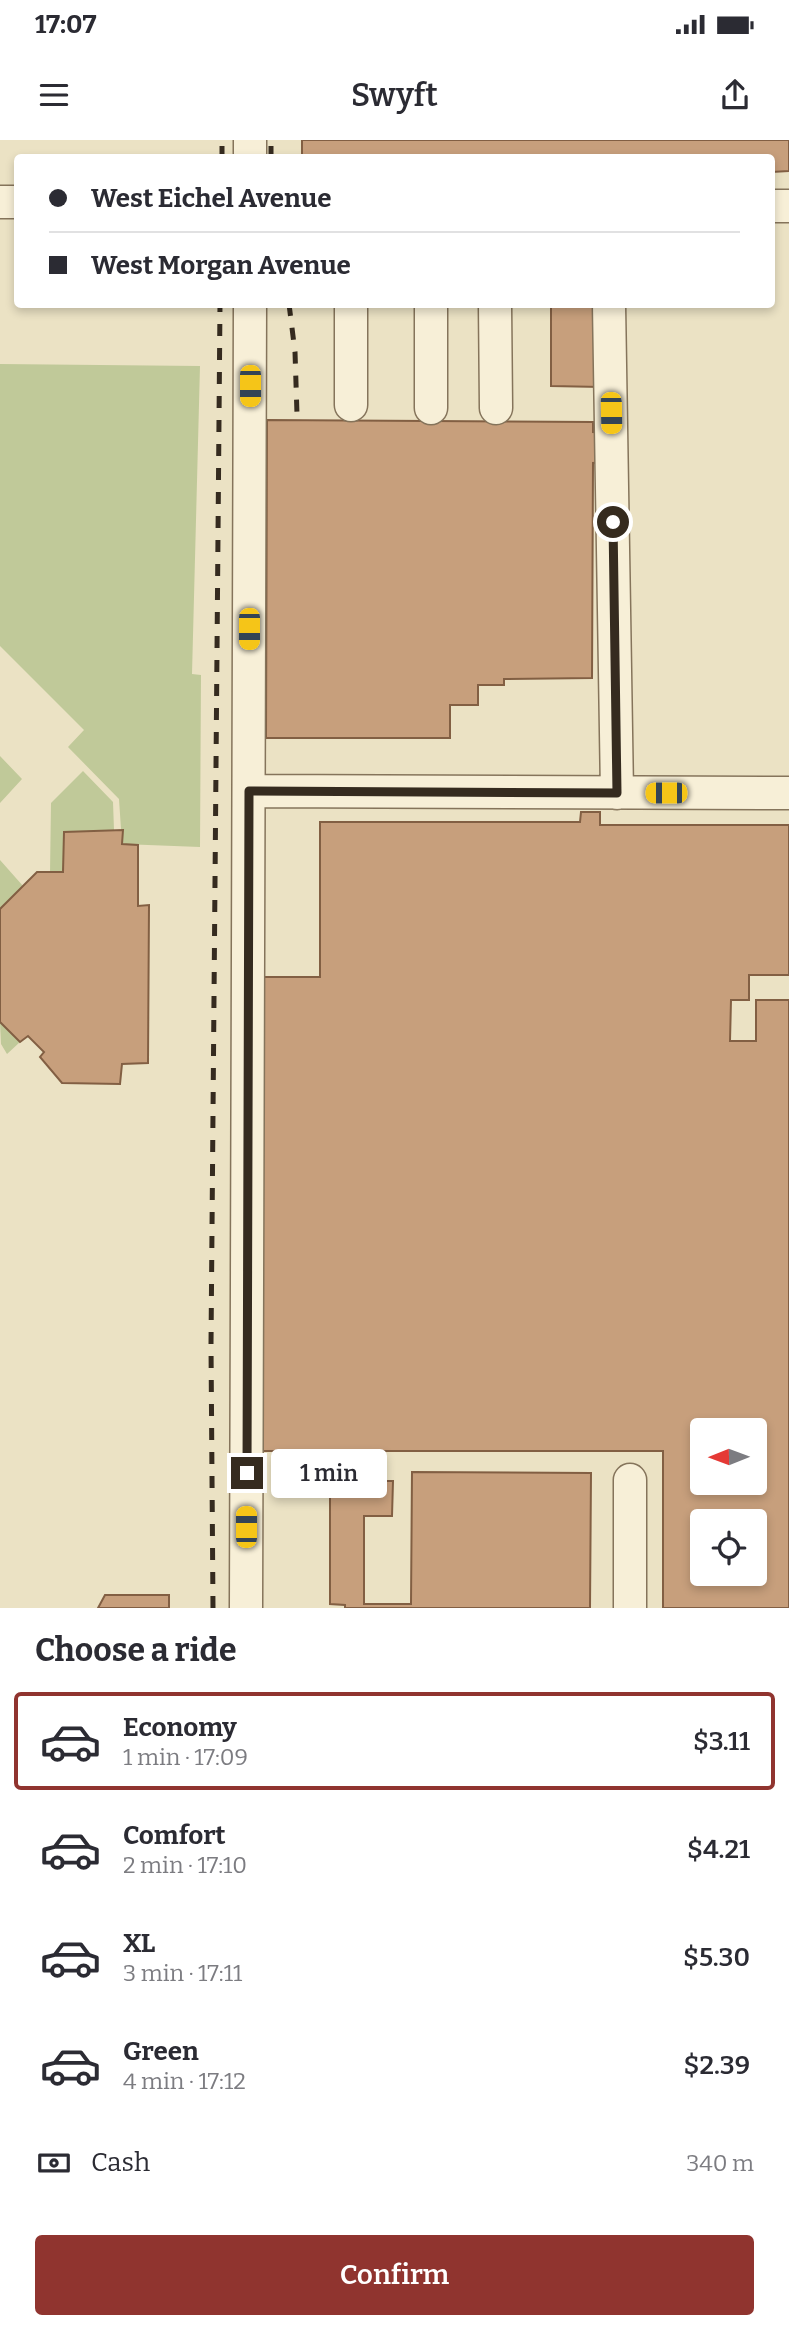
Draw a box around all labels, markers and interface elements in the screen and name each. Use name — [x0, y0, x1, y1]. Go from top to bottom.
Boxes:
text: 17:07 — [35, 9, 97, 40]
icon: menu — [35, 76, 73, 114]
text: Swyft — [351, 76, 438, 114]
icon: share — [716, 76, 754, 114]
text: West Eichel Avenue — [91, 183, 332, 214]
text: West Morgan Avenue — [91, 250, 351, 281]
car — [240, 365, 261, 407]
car — [601, 392, 622, 434]
route start — [597, 506, 629, 538]
car — [239, 608, 260, 650]
car — [646, 783, 688, 804]
north arrow — [690, 1418, 766, 1494]
map controls — [690, 1418, 767, 1586]
callout: 1 min — [272, 1448, 387, 1498]
route end — [231, 1457, 263, 1489]
text: 1 min — [300, 1459, 358, 1487]
car — [236, 1506, 257, 1548]
button: locate — [690, 1509, 767, 1586]
text: Choose a ride — [35, 1631, 236, 1669]
icon: car — [39, 1710, 102, 1773]
text: Economy — [123, 1712, 237, 1743]
text: $3.11 — [693, 1726, 750, 1757]
text: 1 min · 17:09 — [123, 1743, 248, 1771]
icon: car — [39, 1818, 102, 1881]
text: Comfort — [123, 1820, 226, 1851]
text: $4.21 — [687, 1834, 750, 1865]
text: 2 min · 17:10 — [123, 1851, 247, 1879]
icon: car — [39, 1926, 102, 1989]
text: XL — [123, 1928, 155, 1959]
text: $5.30 — [683, 1942, 750, 1973]
text: 3 min · 17:11 — [123, 1959, 242, 1987]
icon: car — [39, 2034, 102, 2097]
text: Green — [123, 2036, 199, 2067]
text: $2.39 — [683, 2050, 750, 2081]
text: 4 min · 17:12 — [123, 2067, 246, 2095]
icon: cash — [35, 2144, 73, 2182]
text: Cash — [91, 2147, 150, 2178]
text: 340 m — [686, 2149, 754, 2177]
button: Confirm — [35, 2235, 754, 2315]

